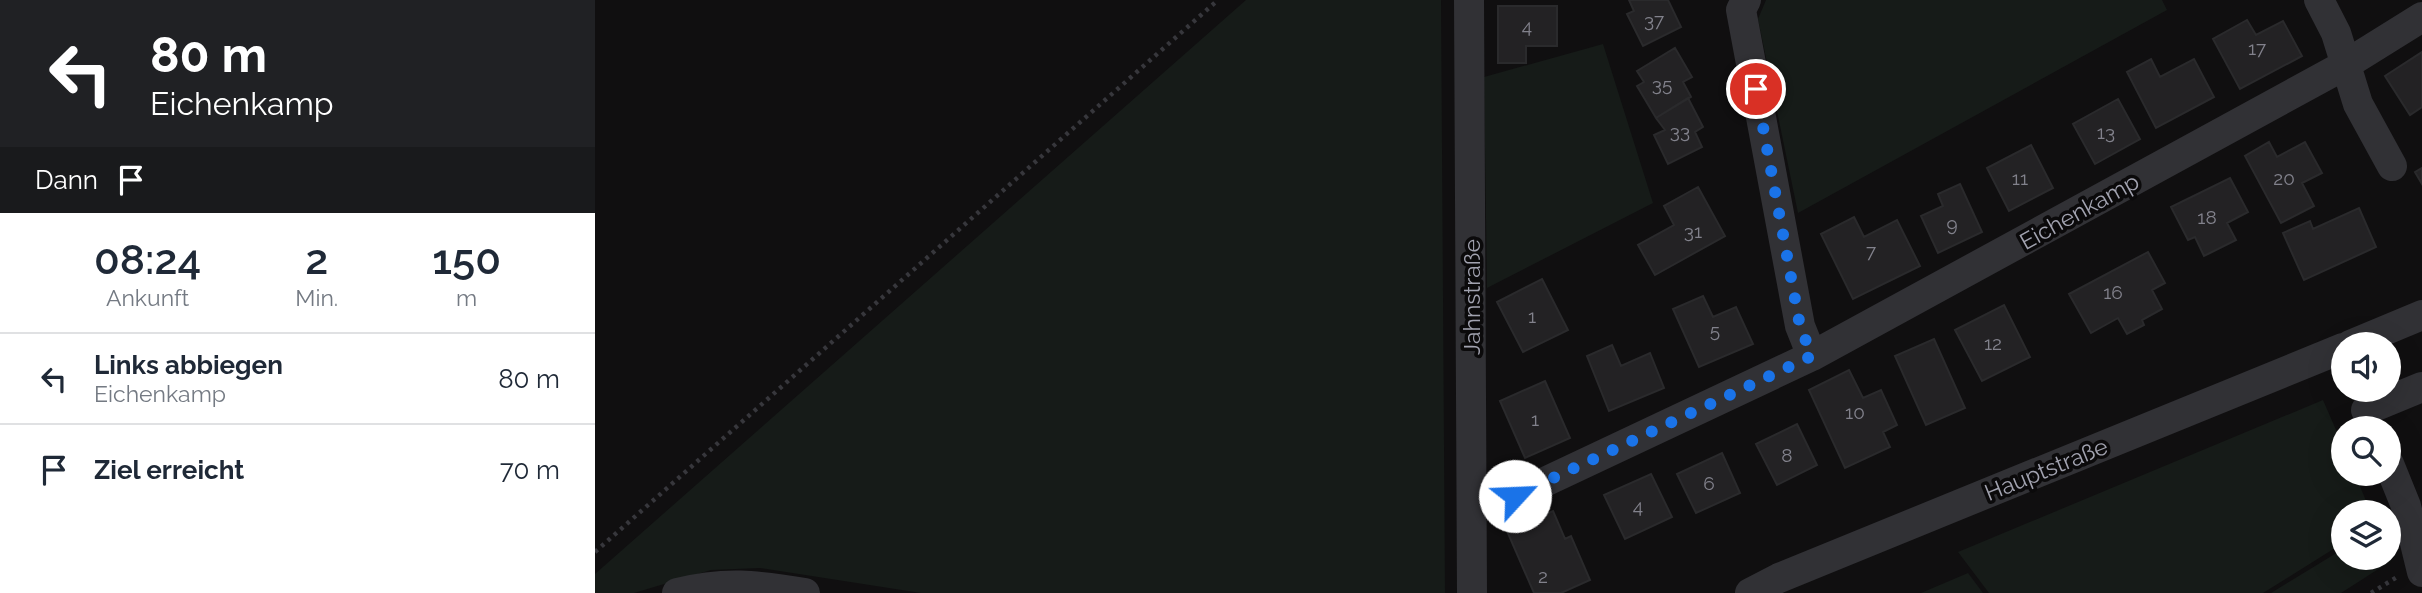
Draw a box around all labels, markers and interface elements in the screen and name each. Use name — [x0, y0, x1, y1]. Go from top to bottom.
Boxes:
house number: 37 — [1644, 9, 1664, 31]
house number: 4 — [1522, 15, 1532, 37]
text: 80 m — [150, 26, 267, 83]
icon: left — [35, 28, 126, 119]
house number: 17 — [2248, 37, 2266, 59]
pin — [1726, 59, 1786, 119]
icon: arrive — [1737, 70, 1775, 108]
house number: 35 — [1652, 73, 1672, 95]
text: Eichenkamp — [150, 85, 334, 122]
house number: 33 — [1670, 120, 1690, 142]
house number: 13 — [2097, 121, 2115, 143]
icon: arrive — [112, 161, 150, 199]
text: Dann — [35, 165, 98, 195]
house number: 11 — [2012, 167, 2028, 189]
street label: Eichenkamp — [2015, 167, 2143, 255]
house number: 20 — [2273, 167, 2295, 189]
house number: 18 — [2197, 206, 2217, 228]
house number: 9 — [1946, 213, 1958, 235]
house number: 31 — [1684, 220, 1702, 242]
text: 08:24 — [94, 235, 201, 284]
text: 2 — [305, 235, 328, 284]
text: 150 — [432, 235, 501, 284]
street label: Jahnstraße — [1458, 239, 1485, 355]
house number: 7 — [1866, 240, 1876, 262]
house number: 16 — [2103, 281, 2123, 303]
text: Ankunft — [106, 284, 189, 311]
text: Min. — [295, 284, 338, 311]
text: m — [456, 284, 477, 311]
house number: 1 — [1528, 305, 1536, 327]
house number: 5 — [1710, 319, 1720, 341]
house number: 12 — [1984, 332, 2002, 354]
map controls — [2331, 332, 2401, 570]
button: sound — [2331, 332, 2401, 402]
text: Links abbiegen — [94, 350, 283, 380]
icon: left — [35, 360, 73, 398]
text: 80 m — [498, 364, 560, 394]
text: Eichenkamp — [94, 380, 226, 407]
house number: 10 — [1845, 401, 1865, 423]
house number: 1 — [1531, 408, 1539, 430]
button: search — [2331, 416, 2401, 486]
street label: Hauptstraße — [1981, 432, 2111, 506]
house number: 8 — [1781, 444, 1793, 466]
icon: arrive — [35, 451, 73, 489]
text: Ziel erreicht — [94, 455, 244, 485]
text: 70 m — [500, 455, 560, 485]
position arrow — [1478, 459, 1552, 533]
house number: 6 — [1703, 472, 1715, 494]
house number: 4 — [1633, 495, 1643, 517]
button: layers — [2331, 500, 2401, 570]
house number: 2 — [1538, 565, 1548, 587]

